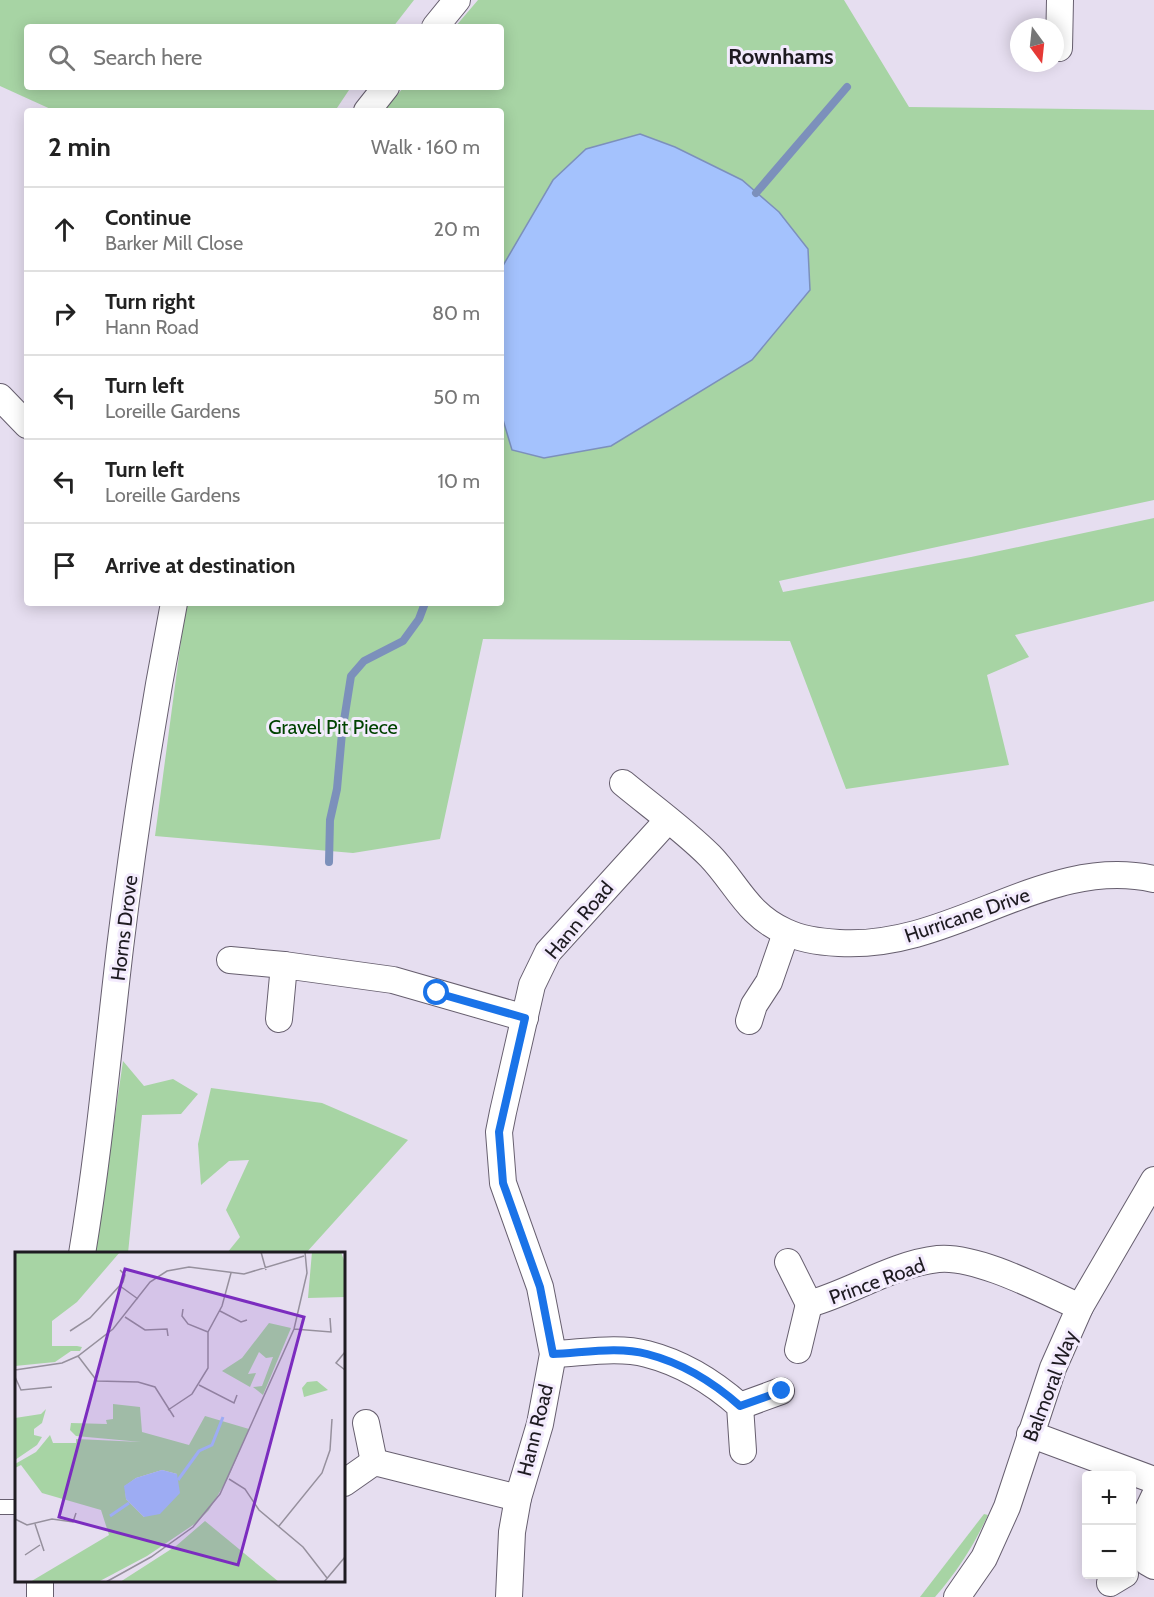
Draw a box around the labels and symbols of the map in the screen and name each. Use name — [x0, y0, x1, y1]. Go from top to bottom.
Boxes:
north arrow — [1010, 18, 1064, 72]
district label: Rownhams — [728, 43, 834, 70]
park label: Gravel Pit Piece — [268, 715, 398, 739]
street label: Horns Drove — [106, 874, 142, 982]
street label: Hann Road — [540, 876, 618, 964]
street label: Hurricane Drive — [901, 882, 1033, 948]
route start — [423, 979, 449, 1005]
inset map — [15, 1252, 345, 1582]
street label: Prince Road — [826, 1253, 928, 1309]
street label: Balmoral Way — [1018, 1327, 1082, 1445]
route end — [768, 1377, 794, 1403]
street label: Hann Road — [512, 1382, 558, 1478]

